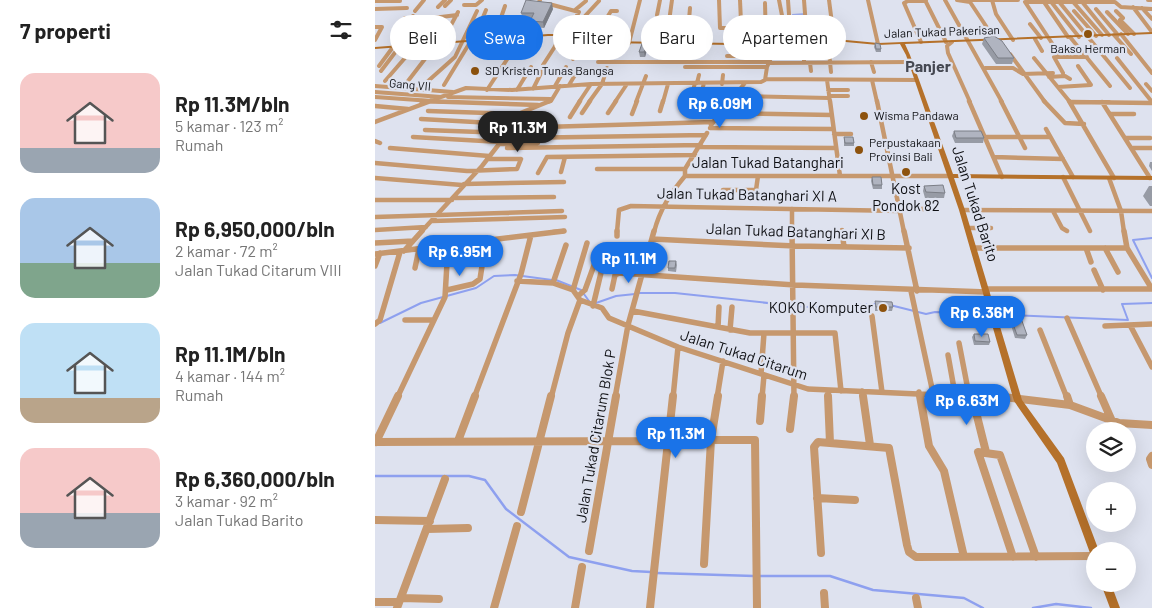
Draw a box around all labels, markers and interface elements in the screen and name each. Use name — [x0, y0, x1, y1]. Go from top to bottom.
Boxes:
chip: Beli — [390, 15, 456, 60]
chip: Sewa — [466, 15, 543, 60]
chip: Filter — [553, 15, 631, 60]
chip: Baru — [641, 15, 713, 60]
chip: Apartemen — [723, 15, 846, 60]
icon: filters — [327, 16, 355, 44]
text: 7 properti — [20, 18, 111, 43]
street label: Jalan Tukad Pakerisan — [884, 22, 1000, 40]
marker: Bakso Herman — [1082, 28, 1094, 40]
place label: Bakso Herman — [1050, 41, 1126, 55]
district label: Panjer — [905, 56, 951, 75]
place label: SD Kristen Tunas Bangsa — [485, 63, 614, 77]
marker: SD Kristen Tunas Bangsa — [469, 65, 481, 77]
street label: Gang VII — [389, 75, 432, 93]
pin: Rp 6.09M — [668, 86, 772, 129]
text: Rp 11.3M/bln — [175, 91, 290, 116]
icon: home — [60, 93, 120, 153]
text: Rp 6.09M — [688, 93, 752, 112]
place label: Wisma Pandawa — [874, 108, 959, 122]
pin: Rp 11.3M — [466, 110, 570, 153]
marker: Wisma Pandawa — [858, 110, 870, 122]
text: 5 kamar · 123 m² — [175, 116, 283, 135]
text: Rp 11.3M — [489, 117, 547, 136]
text: Rumah — [175, 135, 223, 154]
place label: Perpustakaan Provinsi Bali — [869, 135, 941, 163]
marker: Perpustakaan Provinsi Bali — [853, 144, 865, 156]
street label: Jalan Tukad Barito — [949, 144, 1003, 264]
street label: Jalan Tukad Batanghari — [692, 153, 844, 171]
marker: Kost Pondok 82 — [900, 166, 912, 178]
place label: Kost Pondok 82 — [872, 179, 940, 214]
street label: Jalan Tukad Batanghari XI A — [657, 183, 837, 205]
text: Rp 6,950,000/bln — [175, 216, 335, 241]
icon: home — [60, 218, 120, 278]
street label: Jalan Tukad Batanghari XI B — [706, 219, 886, 243]
pin: Rp 6.95M — [408, 234, 512, 277]
text: 2 kamar · 72 m² — [175, 241, 278, 260]
text: Rp 6.95M — [428, 241, 492, 260]
pin: Rp 11.1M — [577, 242, 681, 284]
text: Rp 11.1M — [602, 248, 656, 267]
text: Jalan Tukad Citarum VIII — [175, 260, 342, 279]
pin: Rp 6.36M — [930, 296, 1034, 338]
place label: KOKO Komputer — [769, 298, 874, 316]
marker: KOKO Komputer — [877, 302, 889, 314]
text: Rp 6.36M — [950, 302, 1014, 321]
street label: Jalan Tukad Citarum — [678, 325, 810, 383]
text: Rp 11.1M/bln — [175, 341, 286, 366]
icon: home — [60, 343, 120, 403]
street label: Jalan Tukad Citarum Blok P — [571, 347, 619, 524]
text: 4 kamar · 144 m² — [175, 366, 285, 385]
pin: Rp 6.63M — [915, 384, 1019, 426]
text: Rumah — [175, 385, 223, 404]
text: Rp 6.63M — [935, 390, 999, 409]
pin: Rp 11.3M — [624, 416, 728, 459]
map controls — [1086, 422, 1136, 592]
button: layers — [1086, 422, 1136, 472]
text: Rp 11.3M — [647, 423, 705, 442]
text: Rp 6,360,000/bln — [175, 466, 335, 491]
icon: home — [60, 468, 120, 528]
button: + — [1086, 482, 1136, 532]
text: 3 kamar · 92 m² — [175, 491, 278, 510]
text: Jalan Tukad Barito — [175, 510, 303, 529]
button: − — [1086, 542, 1136, 592]

